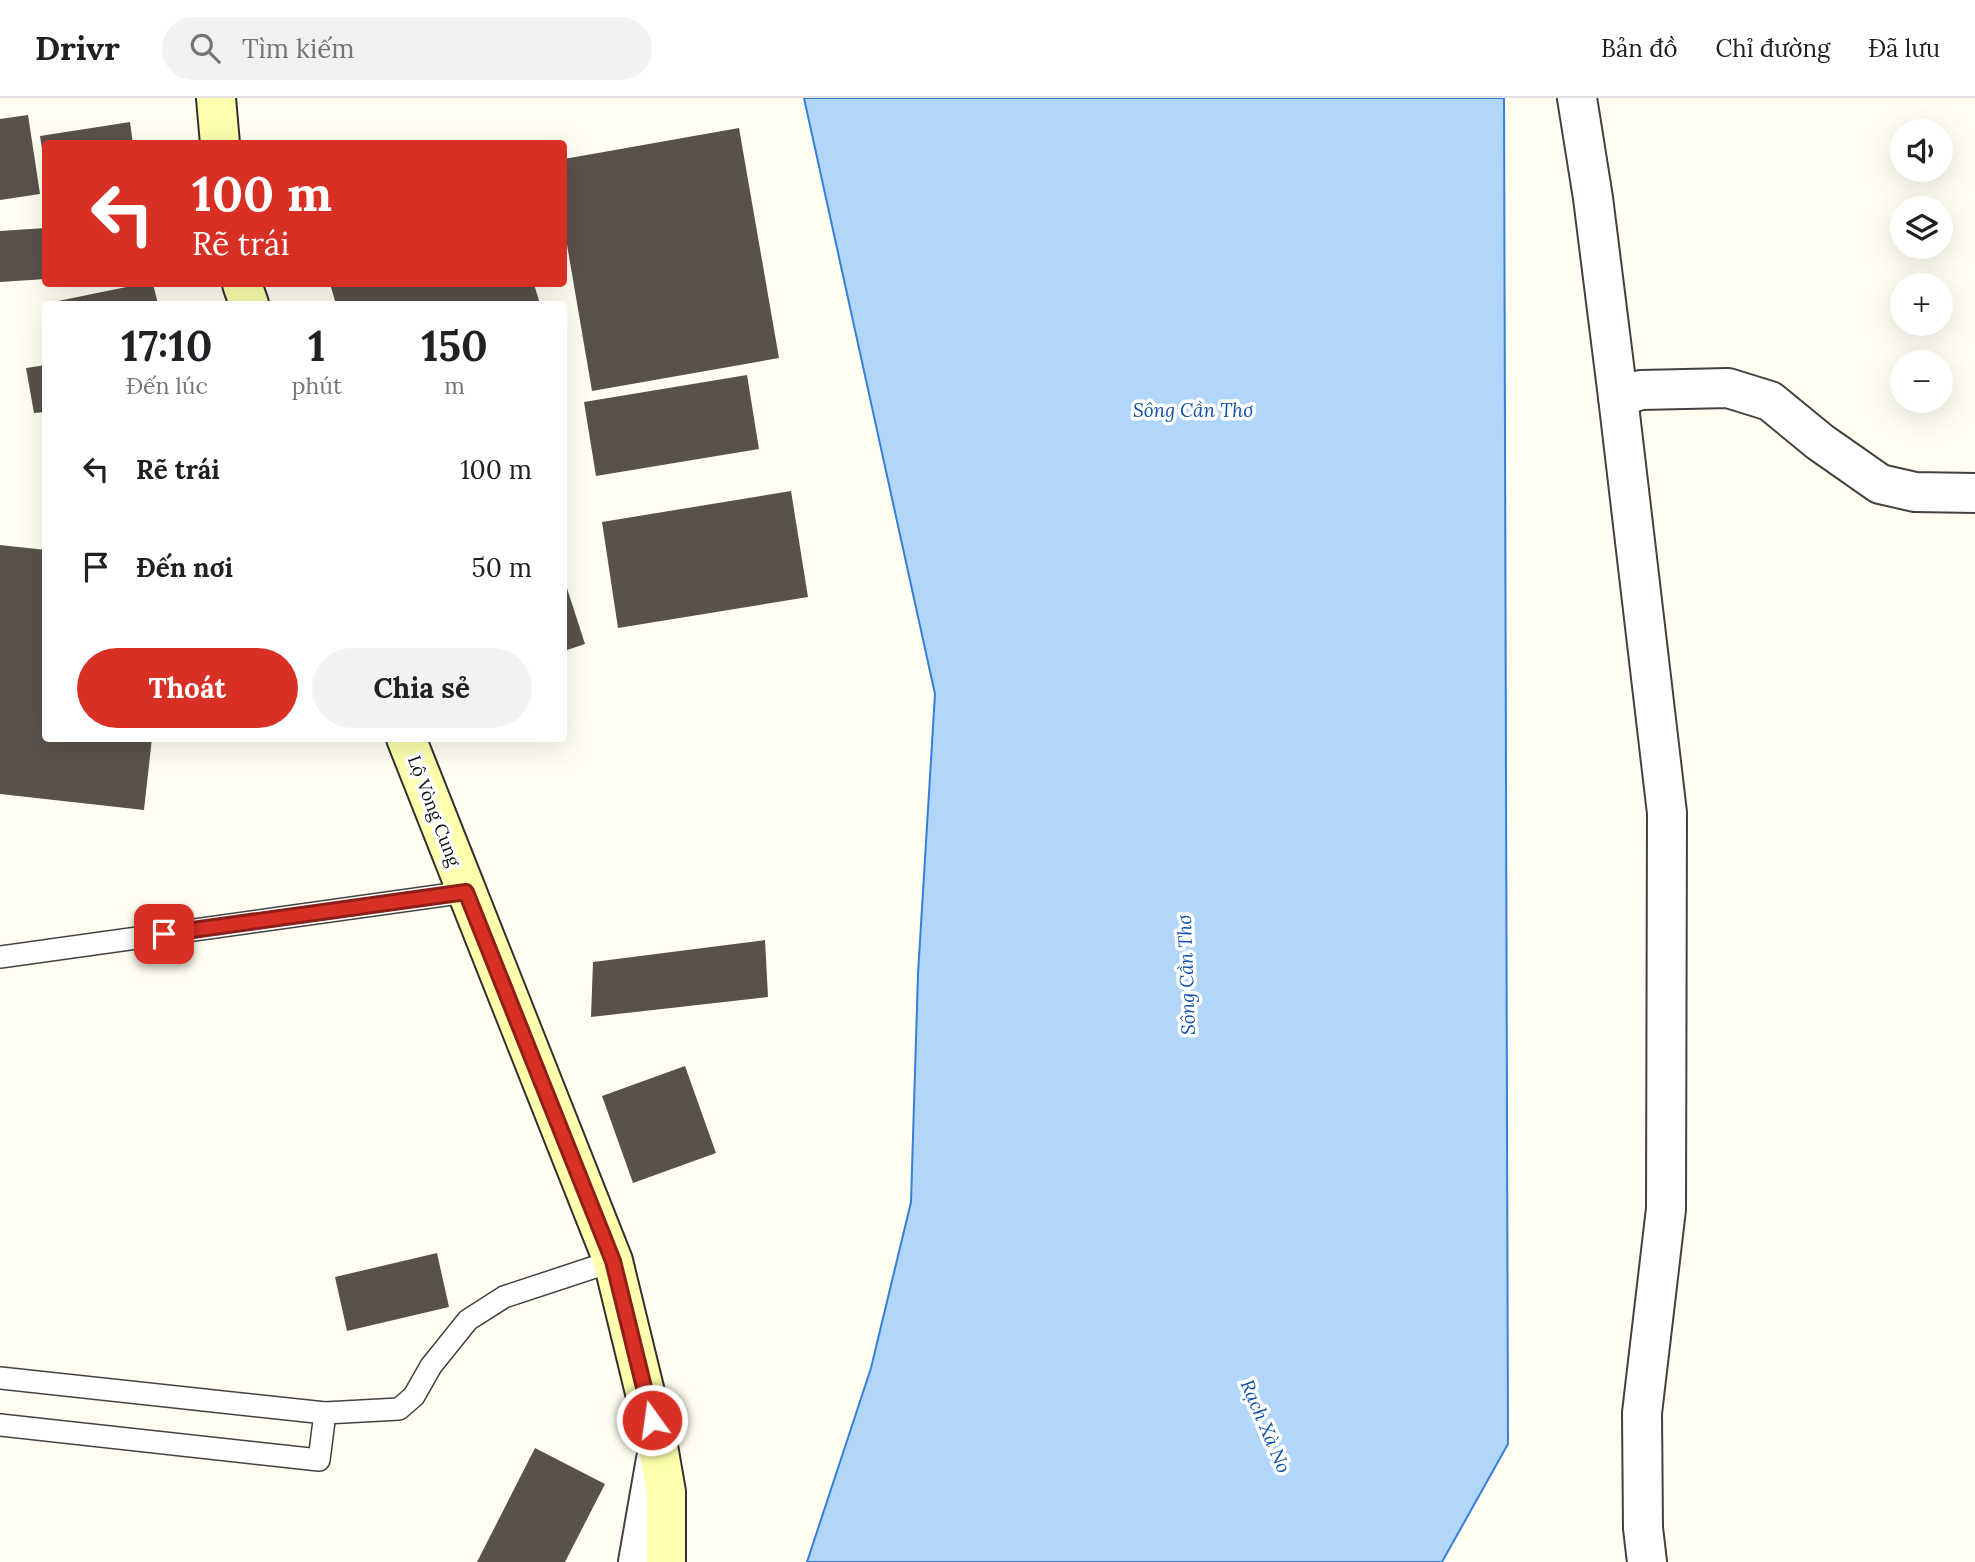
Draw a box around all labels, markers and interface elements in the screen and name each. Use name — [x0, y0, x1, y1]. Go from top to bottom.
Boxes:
search box — [162, 17, 652, 80]
text: Drivr — [35, 27, 120, 69]
icon: search — [186, 29, 224, 67]
text: Tìm kiếm — [242, 32, 355, 65]
text: Bản đồ — [1601, 33, 1678, 64]
text: Chỉ đường — [1716, 33, 1830, 64]
text: Đã lưu — [1868, 33, 1940, 64]
map controls — [1890, 119, 1953, 413]
button: sound — [1890, 119, 1953, 182]
text: 100 m — [192, 162, 332, 224]
icon: left — [77, 168, 168, 259]
button: layers — [1890, 196, 1953, 259]
text: Rẽ trái — [192, 223, 289, 264]
button: + — [1890, 273, 1953, 336]
text: 17:10 — [121, 319, 212, 373]
text: 1 — [308, 319, 325, 373]
text: 150 — [421, 319, 488, 373]
button: − — [1890, 350, 1953, 413]
text: Đến lúc — [126, 371, 208, 400]
text: phút — [292, 371, 342, 400]
text: m — [444, 371, 465, 400]
water label: Sông Cần Thơ — [1133, 398, 1253, 422]
icon: left — [77, 450, 115, 488]
text: Rẽ trái — [136, 453, 220, 486]
text: 100 m — [460, 453, 532, 486]
icon: arrive — [77, 548, 115, 586]
text: Đến nơi — [136, 551, 233, 584]
text: 50 m — [472, 551, 532, 584]
button: Thoát — [77, 648, 298, 728]
button: Chia sẻ — [312, 648, 532, 728]
street label: Lộ Vòng Cung — [403, 752, 467, 871]
pin — [134, 904, 194, 964]
water label: Sông Cần Thơ — [1172, 914, 1200, 1035]
icon: arrive — [145, 915, 183, 953]
water label: Rạch Xà No — [1236, 1376, 1296, 1476]
position arrow — [615, 1383, 689, 1457]

